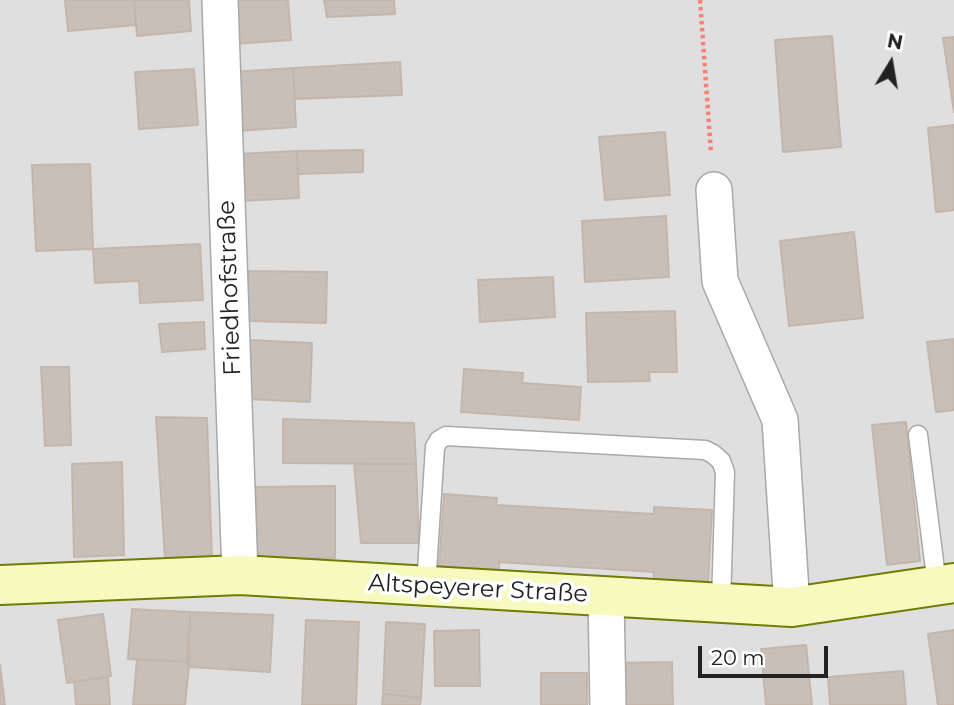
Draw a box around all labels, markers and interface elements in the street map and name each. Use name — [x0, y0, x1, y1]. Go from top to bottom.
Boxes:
north arrow — [856, 28, 926, 98]
text: N — [885, 29, 905, 55]
street label: Friedhofstraße — [213, 200, 247, 376]
street label: Altspeyerer Straße — [367, 569, 589, 609]
scale bar — [702, 632, 832, 676]
text: 20 m — [711, 645, 765, 670]

